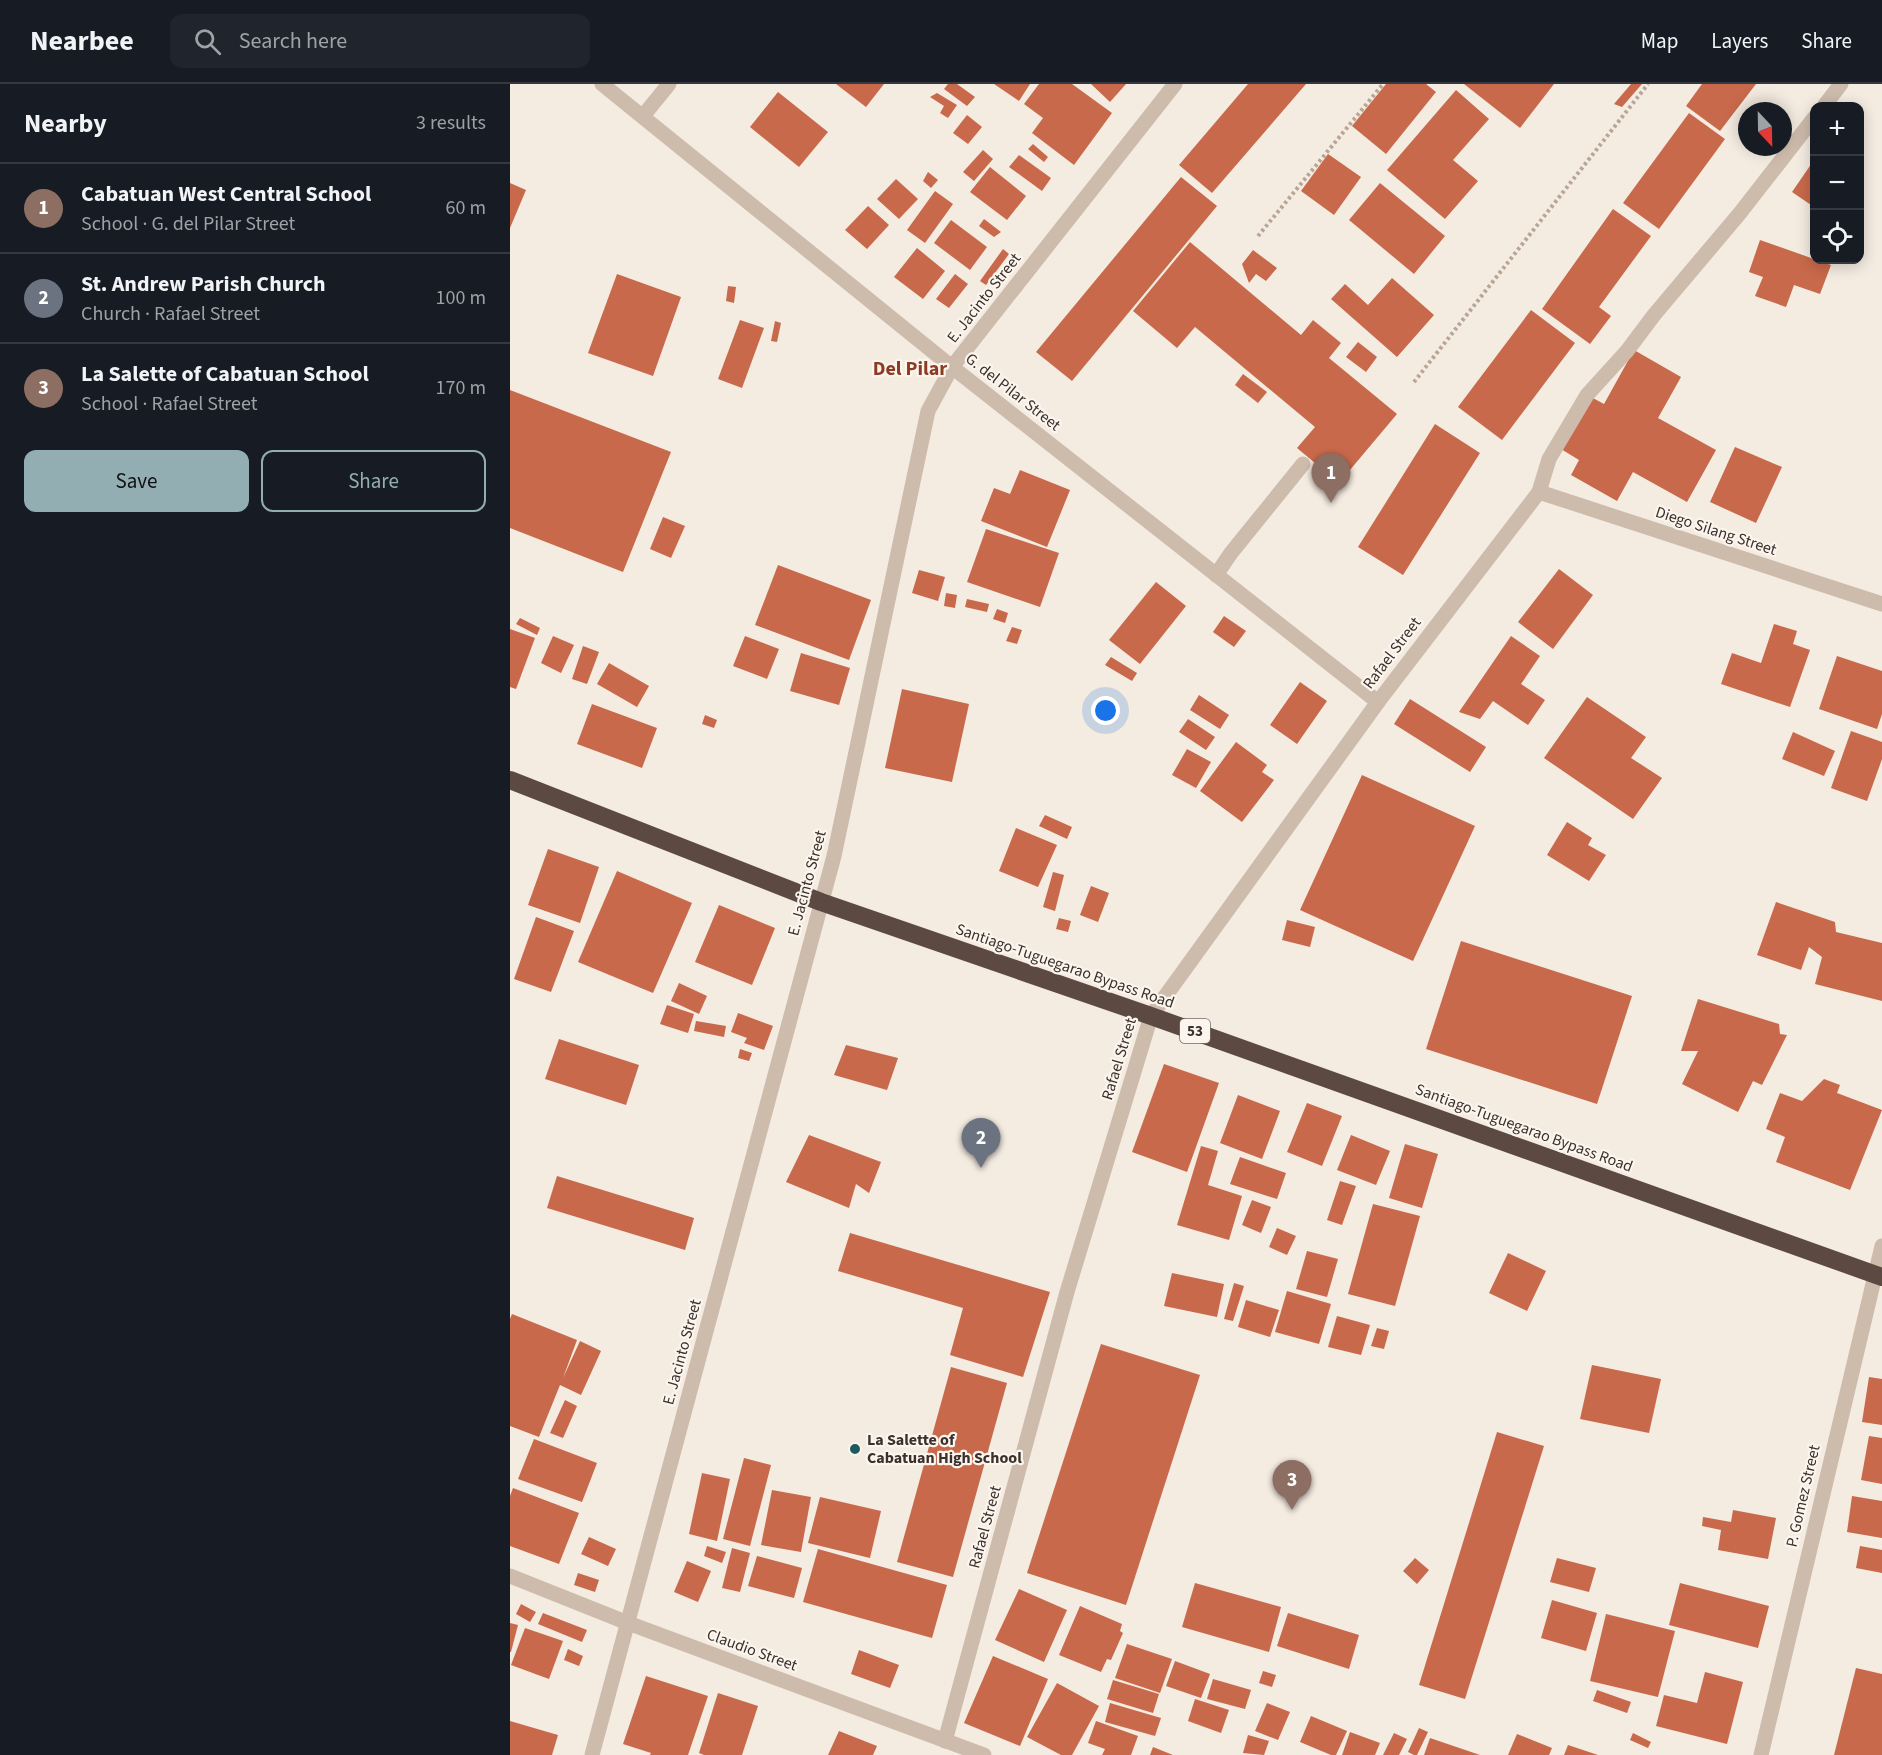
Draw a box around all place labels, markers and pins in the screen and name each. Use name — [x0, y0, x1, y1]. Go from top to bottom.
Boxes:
pin: 1 — [1312, 454, 1350, 503]
pin: 2 — [962, 1118, 1000, 1168]
place label: La Salette of Cabatuan High School — [867, 1429, 1022, 1469]
marker: La Salette of Cabatuan High School — [848, 1442, 862, 1456]
pin: 3 — [1272, 1460, 1312, 1510]

